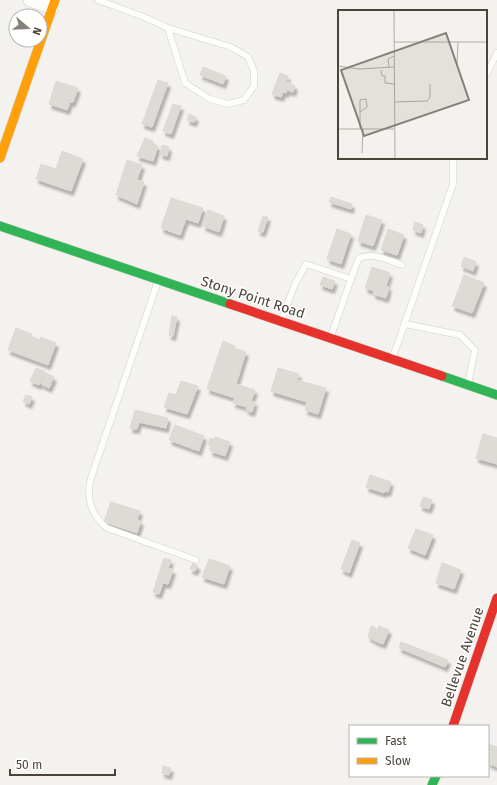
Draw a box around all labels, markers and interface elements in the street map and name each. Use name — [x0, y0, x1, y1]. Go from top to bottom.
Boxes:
north arrow — [8, 8, 48, 48]
inset map — [338, 10, 487, 159]
text: N — [30, 26, 44, 37]
street label: Stony Point Road — [199, 273, 307, 322]
street label: Bellevue Avenue — [437, 605, 488, 709]
legend — [349, 725, 489, 777]
text: Fast — [385, 734, 407, 748]
scale bar — [10, 751, 115, 777]
text: Slow — [385, 754, 411, 768]
text: 50 m — [16, 758, 42, 772]

